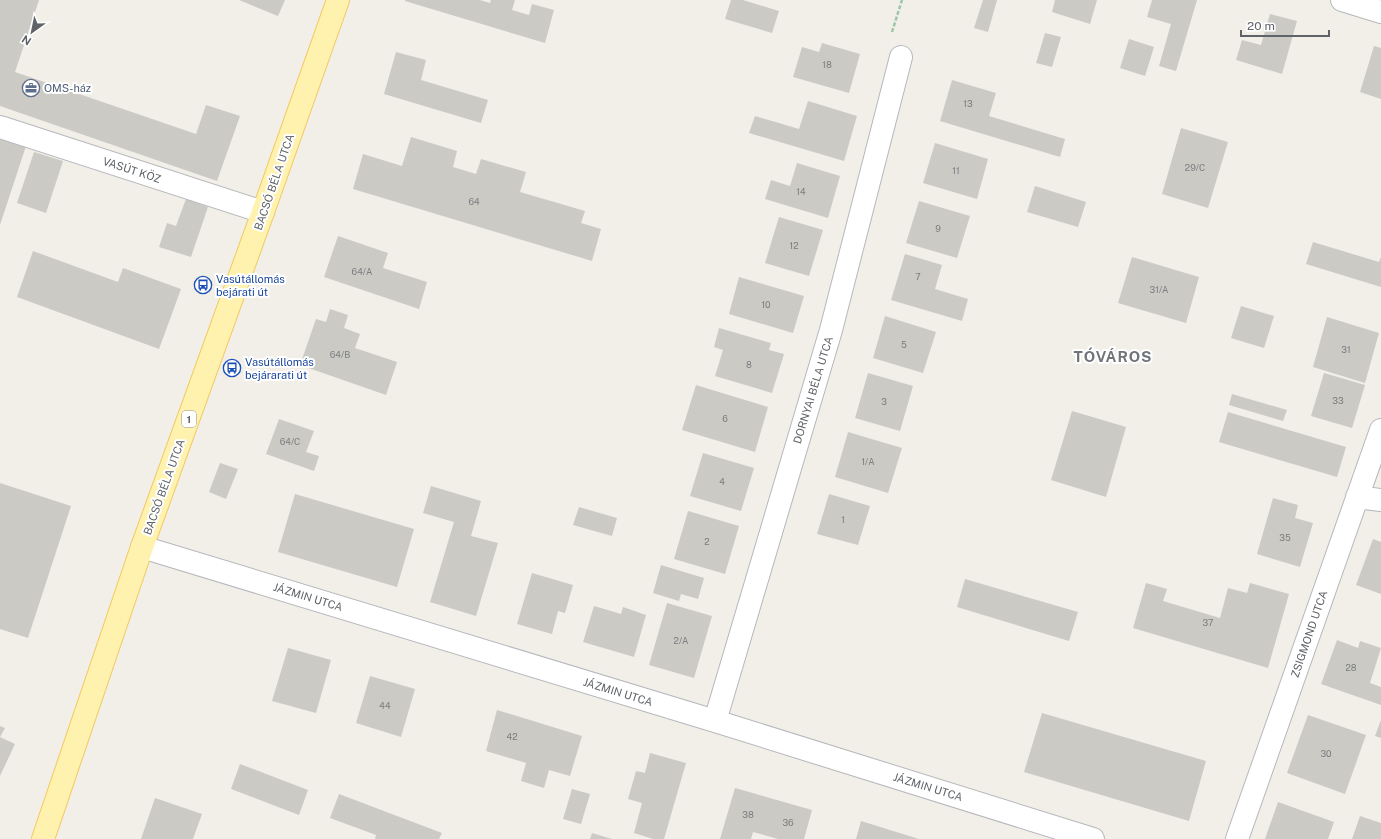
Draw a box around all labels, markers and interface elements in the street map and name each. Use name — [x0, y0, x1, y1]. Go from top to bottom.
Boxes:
north arrow — [12, 12, 52, 52]
scale bar — [1241, 12, 1329, 38]
text: 20 m — [1247, 19, 1275, 33]
text: N — [20, 33, 33, 48]
house number: 18 — [822, 59, 832, 70]
office icon: OMS-ház — [21, 78, 41, 98]
place label: OMS-ház — [44, 82, 91, 94]
house number: 13 — [963, 98, 973, 109]
street label: BACSÓ BÉLA UTCA — [251, 132, 296, 232]
street label: VASÚT KÖZ — [101, 154, 163, 185]
house number: 29/C — [1185, 162, 1205, 173]
house number: 11 — [952, 165, 960, 176]
house number: 14 — [796, 186, 806, 197]
house number: 64 — [468, 196, 480, 207]
house number: 9 — [935, 223, 941, 234]
house number: 12 — [789, 240, 799, 251]
house number: 64/A — [352, 266, 373, 277]
house number: 7 — [915, 271, 921, 282]
place label: Vasútállomás bejárati út — [216, 273, 285, 298]
bus stop icon: Vasútállomás bejárati út — [193, 275, 213, 295]
house number: 31/A — [1150, 284, 1169, 295]
house number: 10 — [761, 299, 771, 310]
street label: DORNYAI BÉLA UTCA — [790, 334, 835, 445]
house number: 5 — [901, 339, 907, 350]
house number: 31 — [1341, 344, 1351, 355]
district label: TÓVÁROS — [1074, 347, 1152, 365]
house number: 64/B — [330, 349, 350, 360]
place label: Vasútállomás bejárarati út — [245, 356, 314, 381]
bus stop icon: Vasútállomás bejárarati út — [222, 358, 242, 378]
house number: 8 — [746, 359, 752, 370]
house number: 33 — [1332, 395, 1344, 406]
house number: 3 — [881, 396, 887, 407]
road number: 1 — [182, 411, 196, 427]
house number: 6 — [722, 413, 728, 424]
house number: 64/C — [280, 436, 300, 447]
street label: BACSÓ BÉLA UTCA — [140, 437, 187, 537]
house number: 1/A — [861, 456, 875, 467]
house number: 4 — [719, 476, 725, 487]
house number: 1 — [841, 514, 845, 525]
house number: 35 — [1279, 532, 1291, 543]
house number: 2 — [704, 536, 710, 547]
street label: JÁZMIN UTCA — [272, 580, 345, 613]
street label: ZSIGMOND UTCA — [1288, 589, 1330, 679]
house number: 37 — [1203, 617, 1213, 628]
house number: 2/A — [674, 635, 689, 646]
house number: 28 — [1345, 662, 1357, 673]
street label: JÁZMIN UTCA — [582, 675, 655, 708]
house number: 44 — [379, 700, 391, 711]
house number: 42 — [506, 731, 518, 742]
house number: 30 — [1320, 748, 1332, 759]
street label: JÁZMIN UTCA — [892, 770, 965, 803]
house number: 38 — [742, 809, 754, 820]
house number: 36 — [782, 817, 794, 828]

